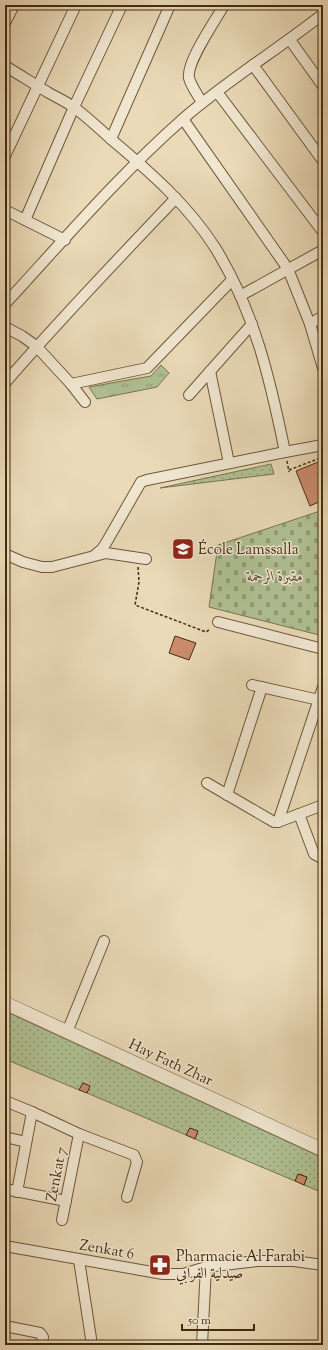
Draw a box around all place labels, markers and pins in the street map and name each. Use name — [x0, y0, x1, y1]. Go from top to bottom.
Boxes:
school or university icon: École Lamssalla — [170, 536, 196, 562]
place label: École Lamssalla — [198, 539, 299, 561]
place label: Pharmacie Al Farabi صيدلية الفرابي — [176, 1247, 305, 1285]
pharmacy icon: Pharmacie Al Farabi صيدلية الفرابي — [147, 1252, 173, 1278]

